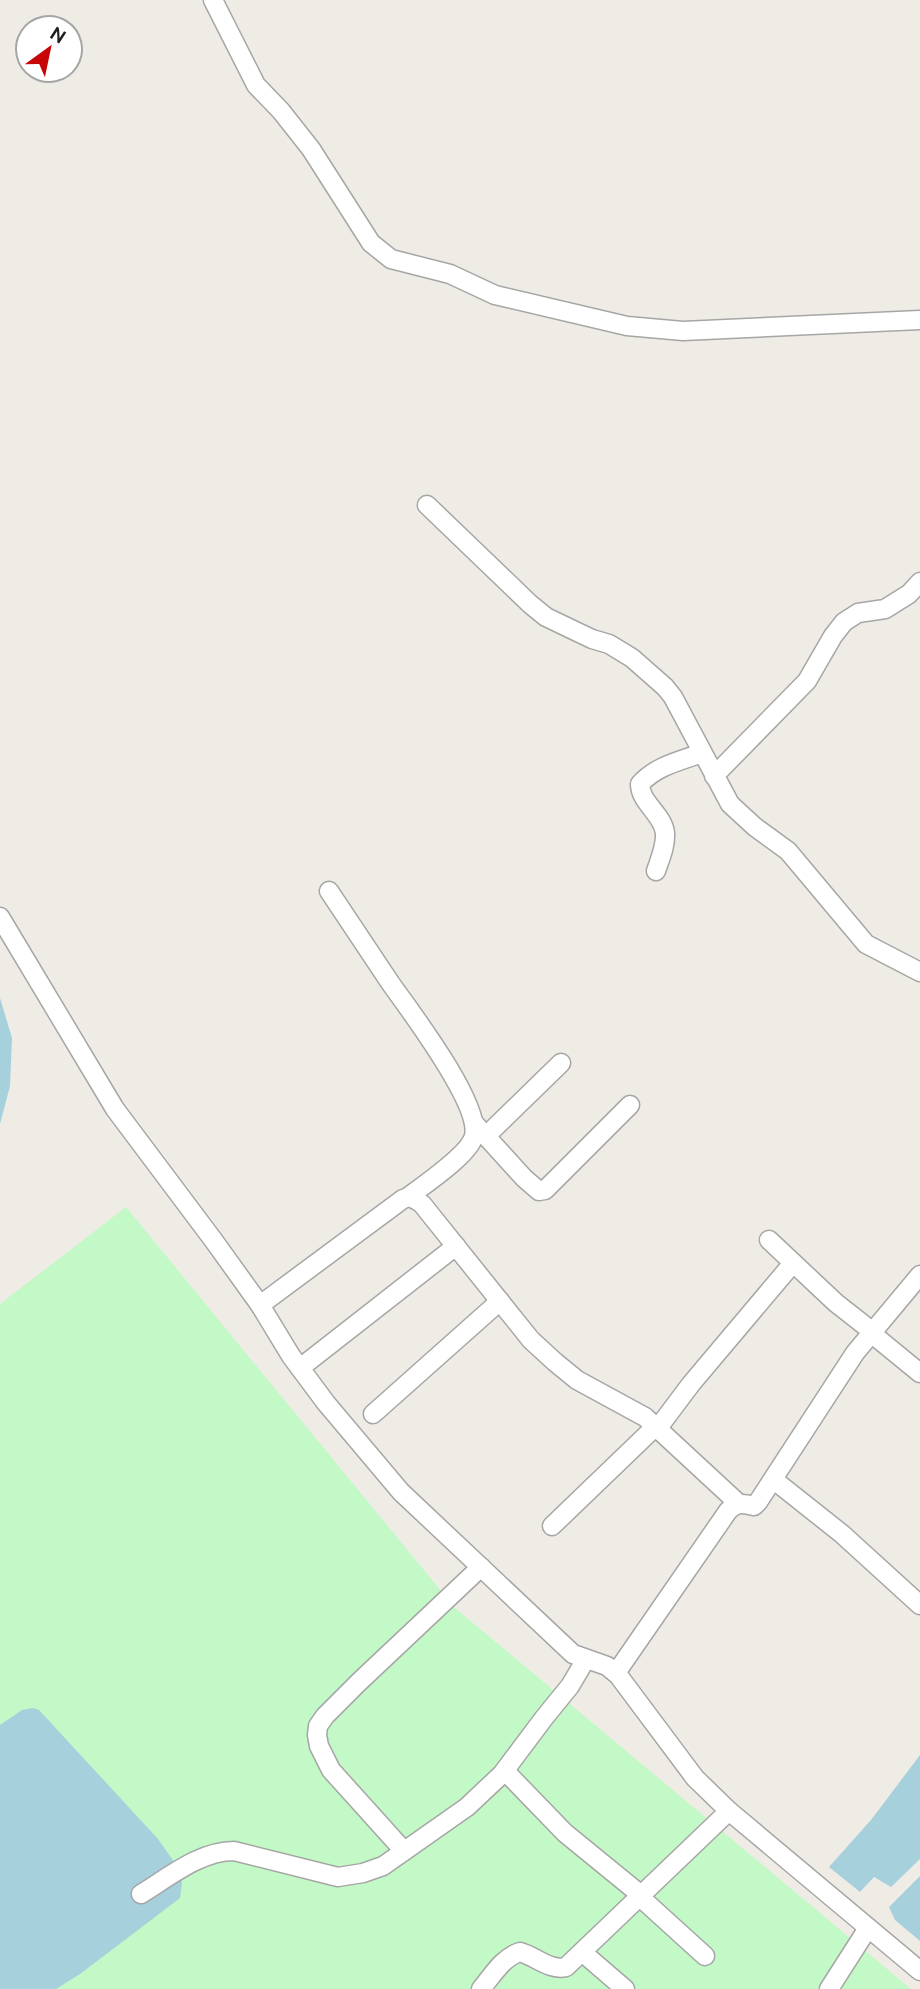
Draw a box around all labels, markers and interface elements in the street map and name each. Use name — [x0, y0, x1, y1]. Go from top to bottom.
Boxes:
north arrow — [14, 14, 84, 84]
text: N — [46, 22, 70, 48]

